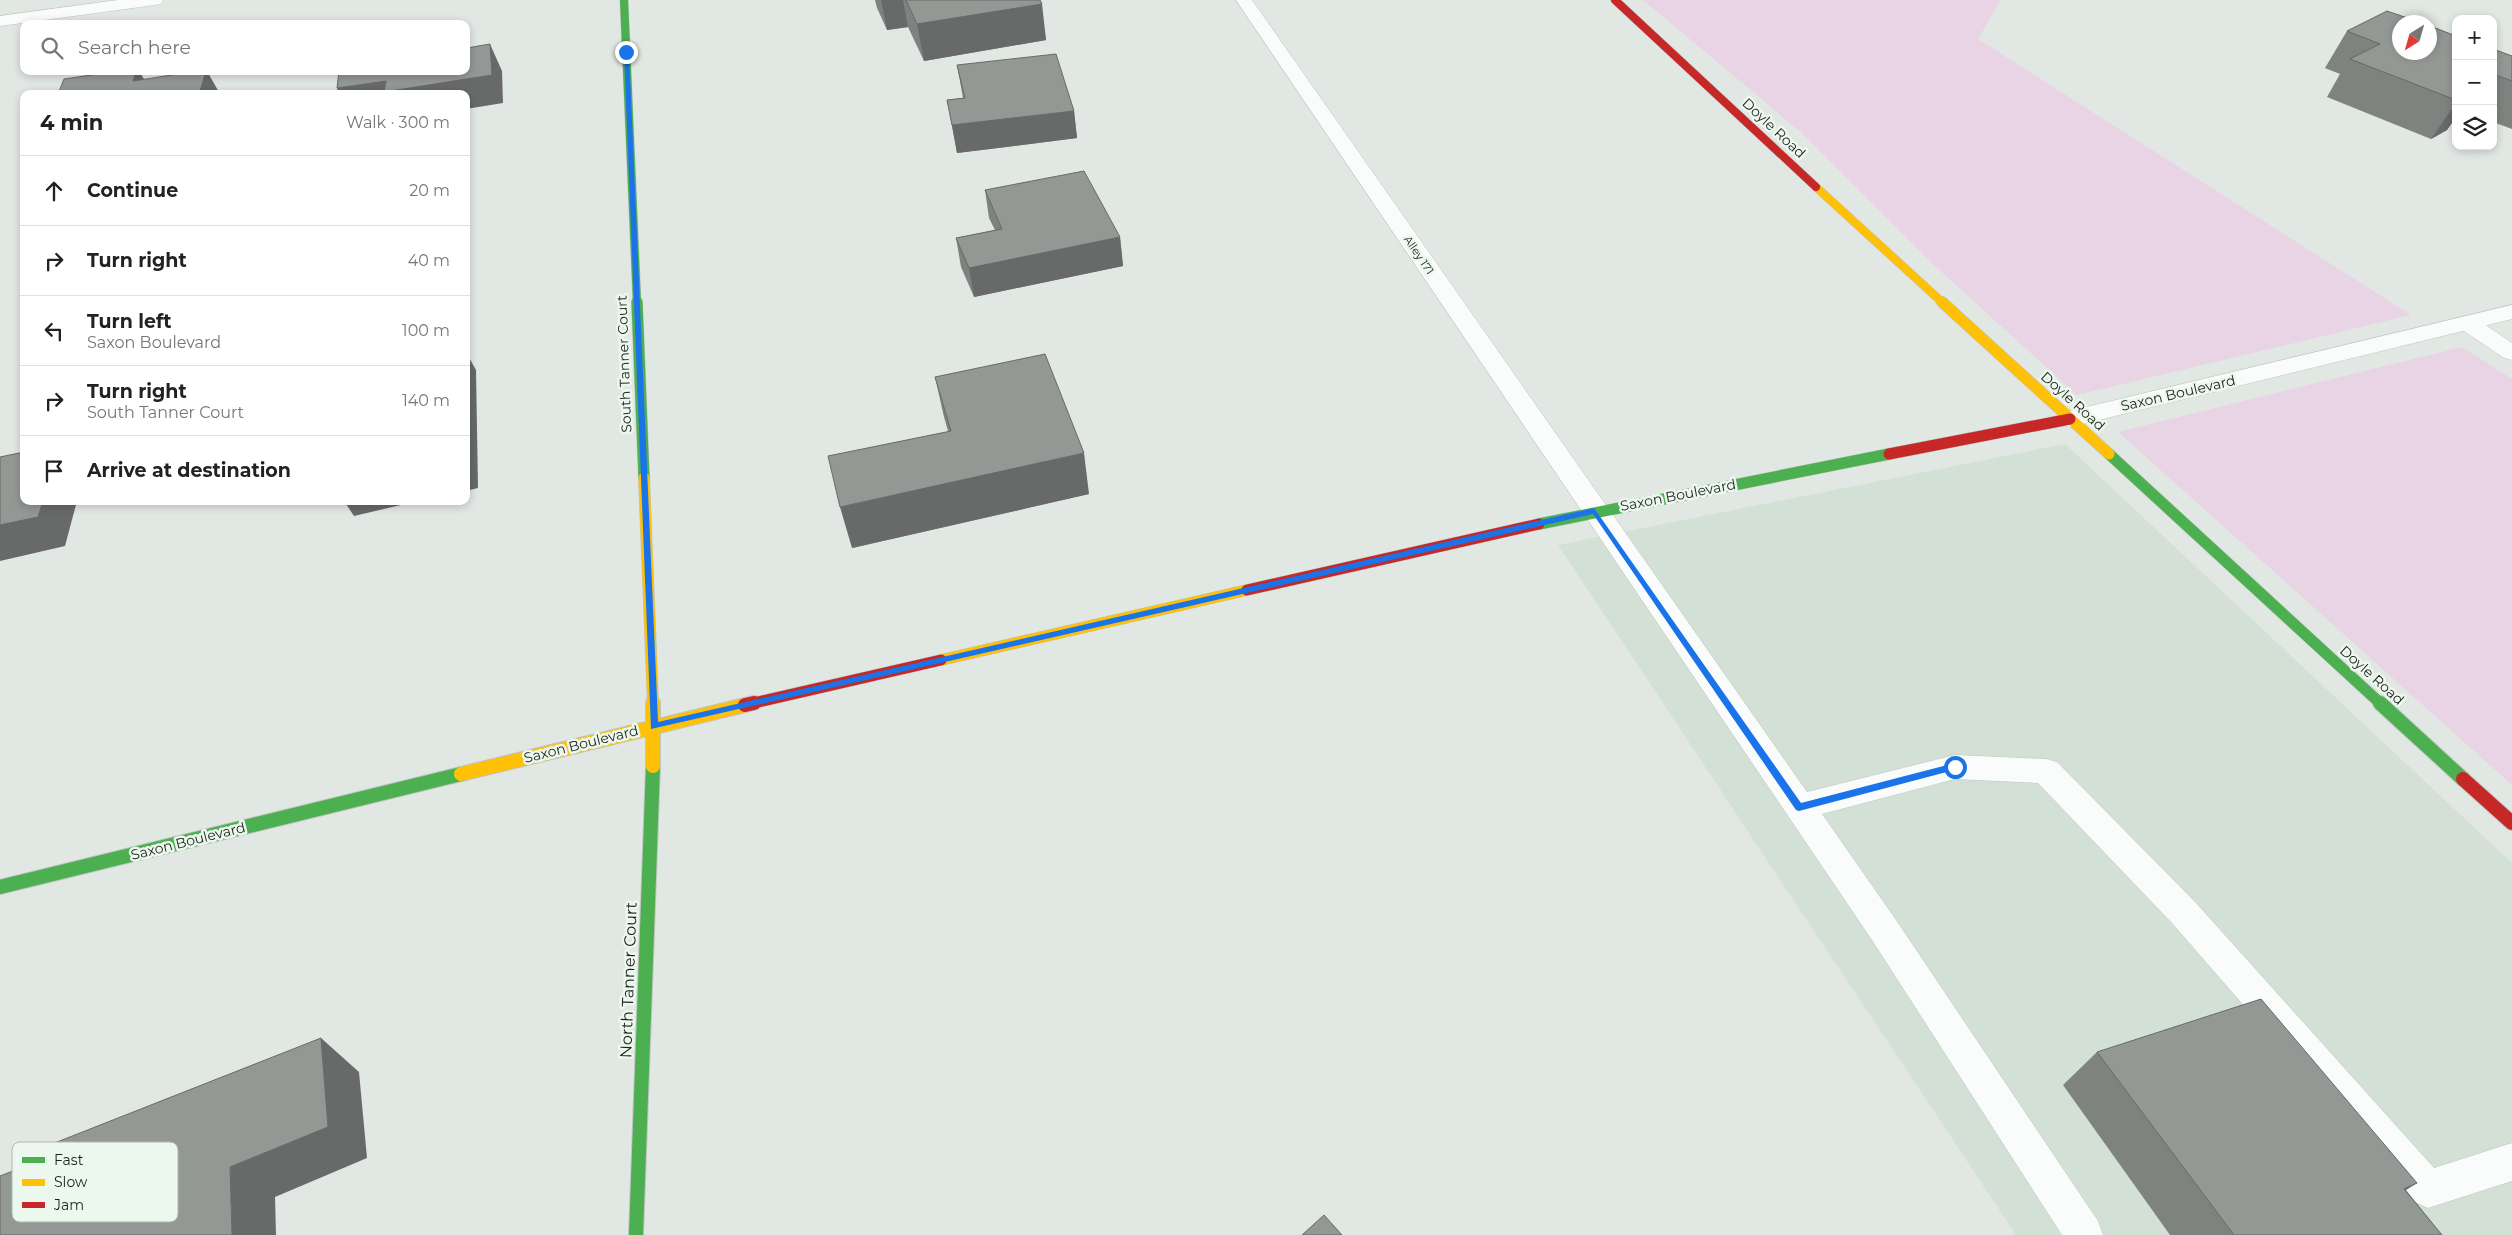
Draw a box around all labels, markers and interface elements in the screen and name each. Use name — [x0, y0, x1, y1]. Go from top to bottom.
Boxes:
north arrow — [2392, 15, 2437, 60]
map controls — [2452, 15, 2497, 150]
button: + — [2452, 15, 2497, 60]
search box — [20, 20, 470, 75]
icon: search — [38, 34, 66, 62]
text: Search here — [78, 36, 191, 59]
route end — [615, 41, 638, 64]
button: − — [2452, 60, 2497, 105]
street label: Doyle Road — [1739, 94, 1809, 162]
button: layers — [2452, 105, 2497, 150]
text: 4 min — [40, 110, 103, 135]
text: Walk · 300 m — [346, 113, 450, 132]
icon: ahead — [40, 177, 68, 205]
text: Continue — [87, 179, 178, 202]
text: 20 m — [409, 181, 450, 200]
street label: Alley 171 — [1401, 233, 1437, 277]
icon: right — [40, 247, 68, 275]
text: Turn right — [87, 249, 187, 272]
text: 40 m — [408, 251, 450, 270]
street label: South Tanner Court — [613, 295, 635, 433]
text: Turn left — [87, 310, 172, 333]
icon: left — [40, 317, 68, 345]
text: 100 m — [402, 321, 450, 340]
text: Saxon Boulevard — [87, 333, 221, 352]
street label: Doyle Road — [2037, 367, 2109, 435]
street label: Saxon Boulevard — [2119, 371, 2237, 415]
text: Turn right — [87, 380, 187, 403]
icon: right — [40, 387, 68, 415]
text: 140 m — [402, 391, 450, 410]
text: South Tanner Court — [87, 403, 244, 422]
icon: arrive — [40, 457, 68, 485]
text: Arrive at destination — [87, 459, 291, 482]
street label: Saxon Boulevard — [1619, 475, 1737, 515]
street label: Doyle Road — [2336, 641, 2408, 709]
street label: Saxon Boulevard — [522, 721, 640, 767]
route start — [1944, 756, 1967, 779]
street label: Saxon Boulevard — [129, 818, 247, 864]
street label: North Tanner Court — [616, 901, 641, 1058]
legend — [12, 1142, 178, 1222]
text: Fast — [54, 1151, 84, 1169]
text: Slow — [54, 1173, 88, 1191]
text: Jam — [53, 1196, 84, 1214]

